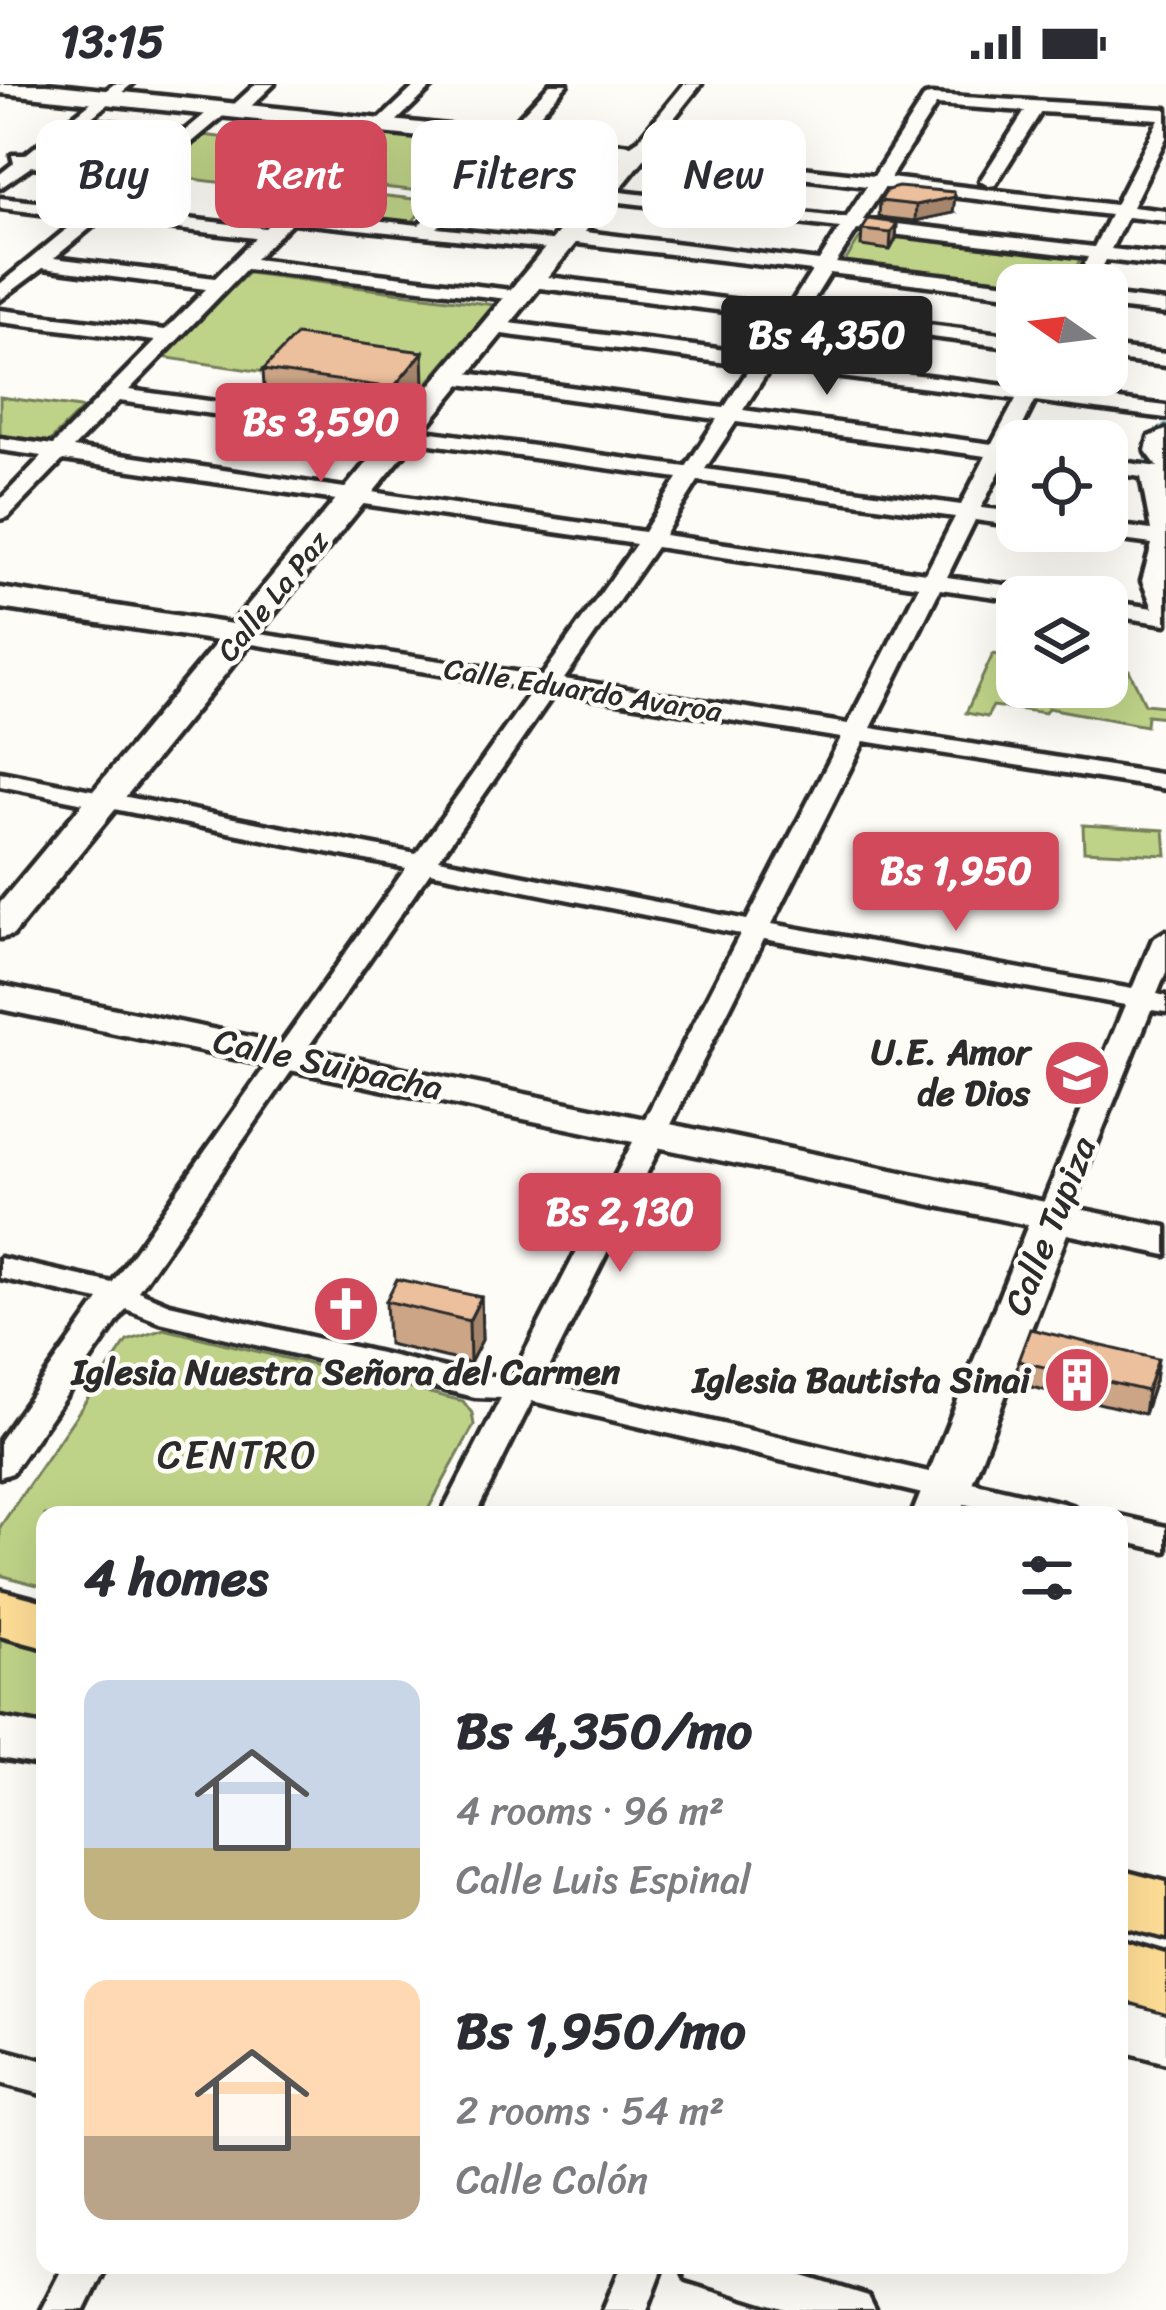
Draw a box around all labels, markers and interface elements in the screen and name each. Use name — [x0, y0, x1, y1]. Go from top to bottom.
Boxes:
text: 13:15 — [60, 2, 164, 82]
chip: Buy — [36, 120, 191, 228]
chip: Rent — [215, 120, 387, 228]
chip: Filters — [411, 120, 618, 228]
chip: New — [642, 120, 806, 228]
north arrow — [996, 264, 1128, 396]
map controls — [996, 264, 1128, 708]
pin: Bs 4,350 — [703, 296, 951, 398]
text: Bs 4,350 — [748, 300, 906, 369]
pin: Bs 3,590 — [197, 383, 445, 485]
text: Bs 3,590 — [242, 387, 400, 456]
button: locate — [996, 420, 1128, 552]
street label: Calle La Paz — [203, 517, 344, 674]
button: layers — [996, 576, 1128, 708]
street label: Calle Eduardo Avaroa — [440, 641, 726, 739]
pin: Bs 1,950 — [832, 832, 1080, 934]
text: Bs 1,950 — [880, 836, 1032, 905]
street label: Calle Suipacha — [208, 1009, 448, 1119]
place label: U.E. Amor de Dios — [871, 1020, 1033, 1125]
school or university icon: U.E. Amor de Dios — [1042, 1038, 1112, 1108]
street label: Calle Tupiza — [985, 1126, 1115, 1325]
pin: Bs 2,130 — [496, 1173, 744, 1275]
text: Bs 2,130 — [546, 1177, 694, 1246]
church icon: Iglesia Nuestra Señora del Carmen — [311, 1274, 381, 1344]
place label: Iglesia Nuestra Señora del Carmen — [70, 1340, 621, 1404]
building icon: Iglesia Bautista Sinai — [1042, 1345, 1112, 1415]
place label: Iglesia Bautista Sinai — [690, 1348, 1032, 1412]
district label: CENTRO — [157, 1420, 319, 1489]
text: 4 homes — [84, 1533, 268, 1623]
icon: filters — [1014, 1545, 1080, 1611]
text: Bs 4,350/mo — [456, 1686, 752, 1776]
icon: home — [180, 1728, 324, 1872]
text: 4 rooms · 96 m² — [456, 1776, 724, 1845]
text: Calle Luis Espinal — [456, 1845, 751, 1914]
text: Bs 1,950/mo — [456, 1986, 746, 2076]
icon: home — [180, 2028, 324, 2172]
text: 2 rooms · 54 m² — [456, 2076, 725, 2145]
text: Calle Colón — [456, 2145, 648, 2214]

